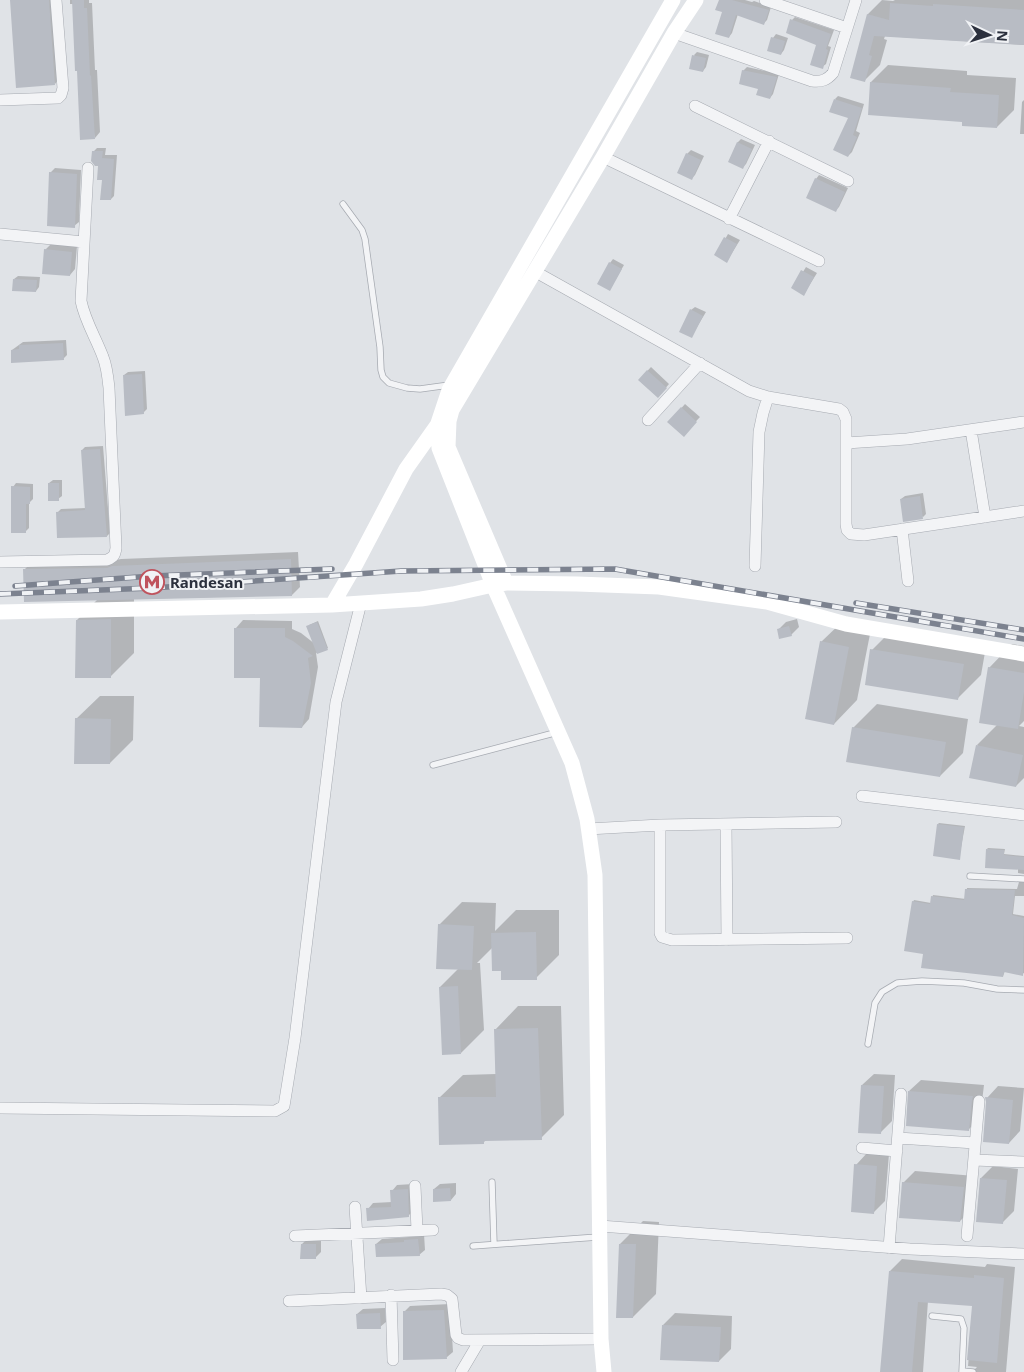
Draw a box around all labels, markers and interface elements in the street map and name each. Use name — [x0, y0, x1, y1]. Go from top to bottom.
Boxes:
north arrow — [964, 10, 1014, 60]
text: N — [993, 30, 1012, 42]
metro station icon: Randesan — [139, 569, 165, 595]
place label: Randesan — [170, 572, 243, 592]

